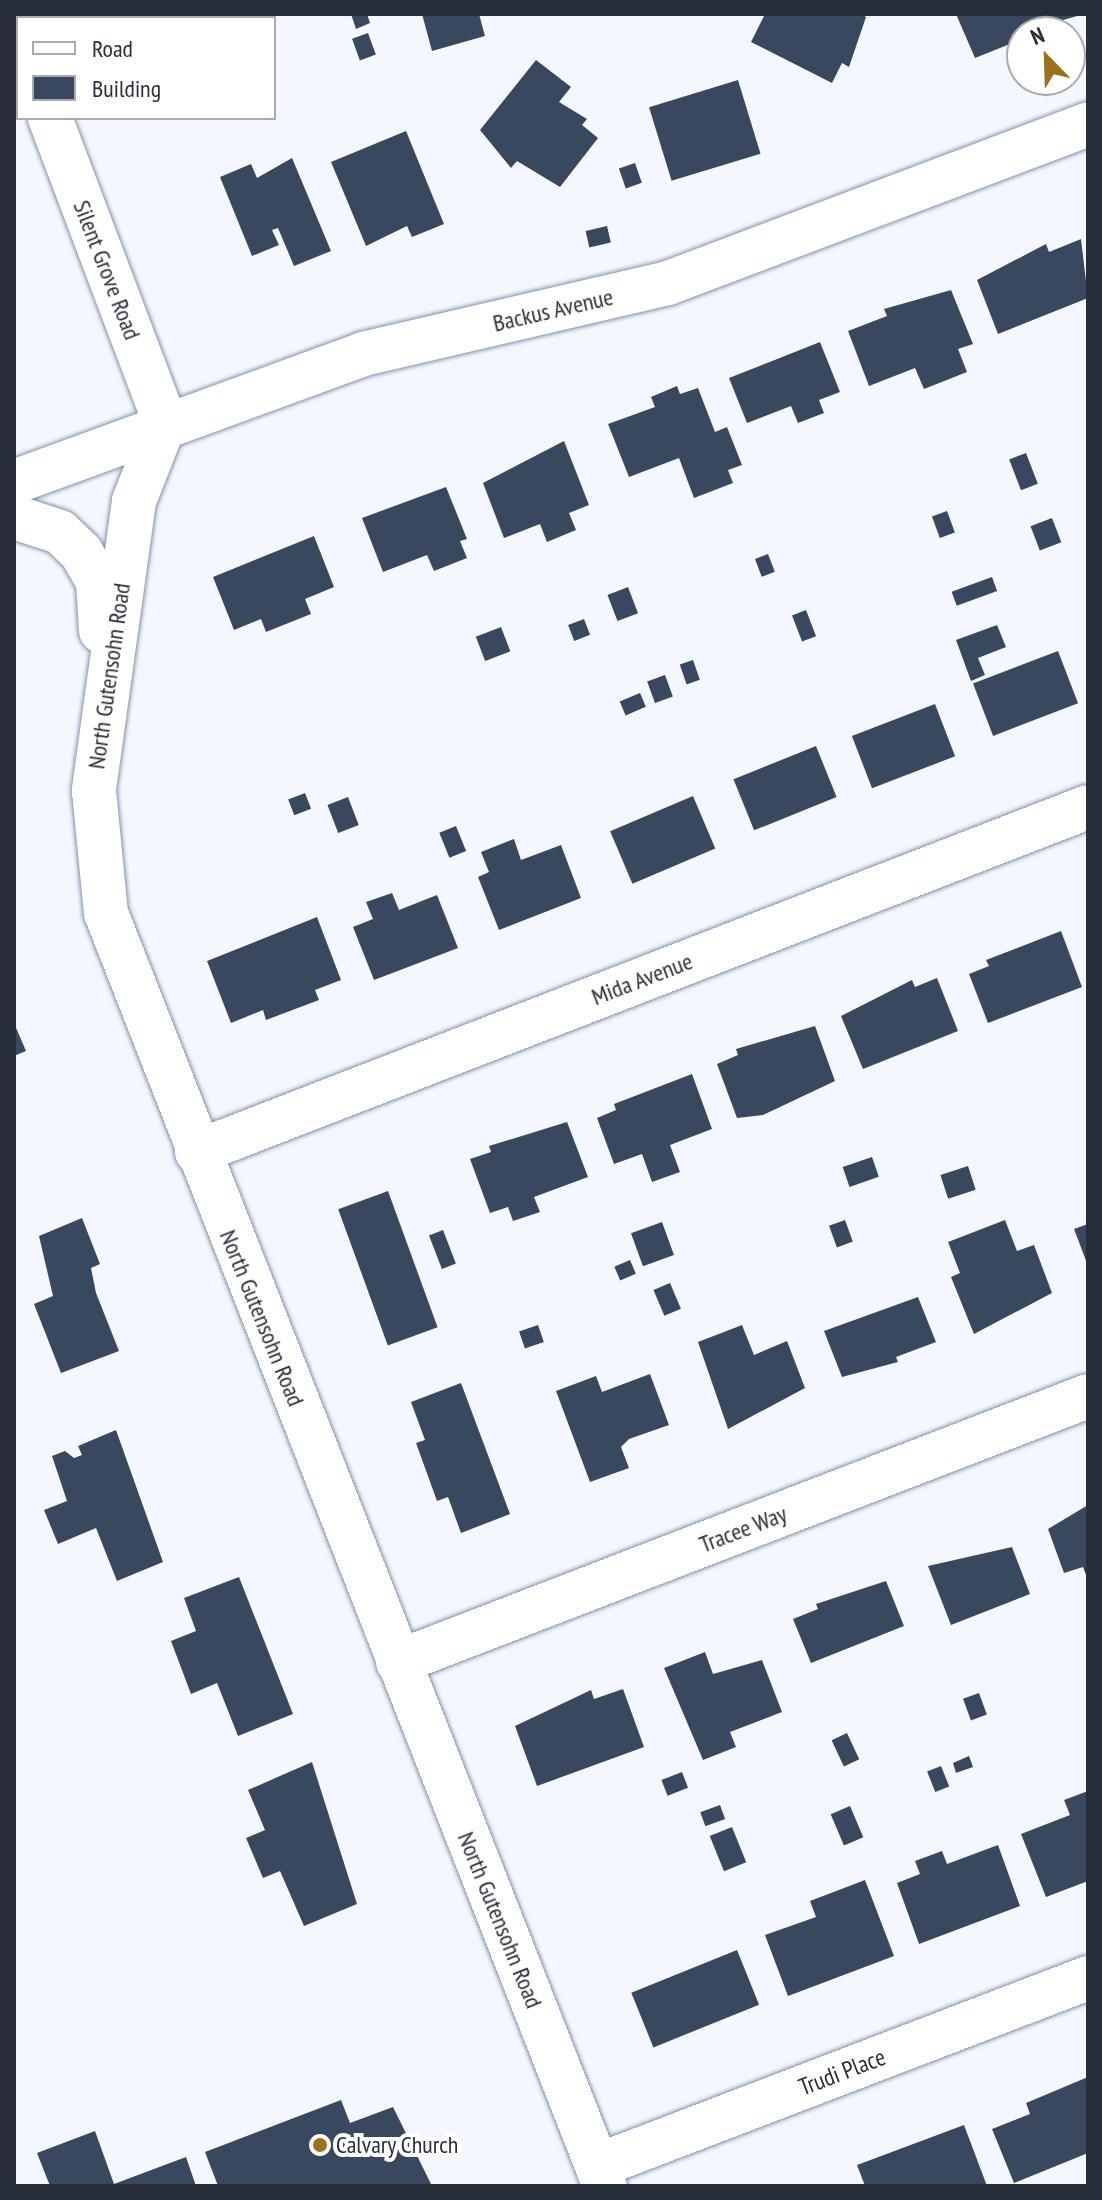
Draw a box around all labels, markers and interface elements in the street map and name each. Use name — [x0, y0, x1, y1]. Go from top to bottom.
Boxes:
legend — [16, 16, 276, 120]
north arrow — [1006, 16, 1086, 96]
text: N — [1026, 21, 1048, 51]
text: Road — [92, 33, 133, 64]
text: Building — [92, 73, 161, 104]
street label: Silent Grove Road — [67, 196, 147, 344]
street label: Backus Avenue — [490, 282, 616, 338]
street label: North Gutensohn Road — [82, 581, 136, 771]
street label: Mida Avenue — [587, 947, 697, 1011]
street label: North Gutensohn Road — [214, 1226, 310, 1410]
street label: Tracee Way — [695, 1499, 791, 1559]
street label: North Gutensohn Road — [452, 1828, 548, 2012]
street label: Trudi Place — [795, 2042, 889, 2102]
place label: Calvary Church — [336, 2131, 459, 2159]
marker: Calvary Church — [311, 2136, 329, 2154]

